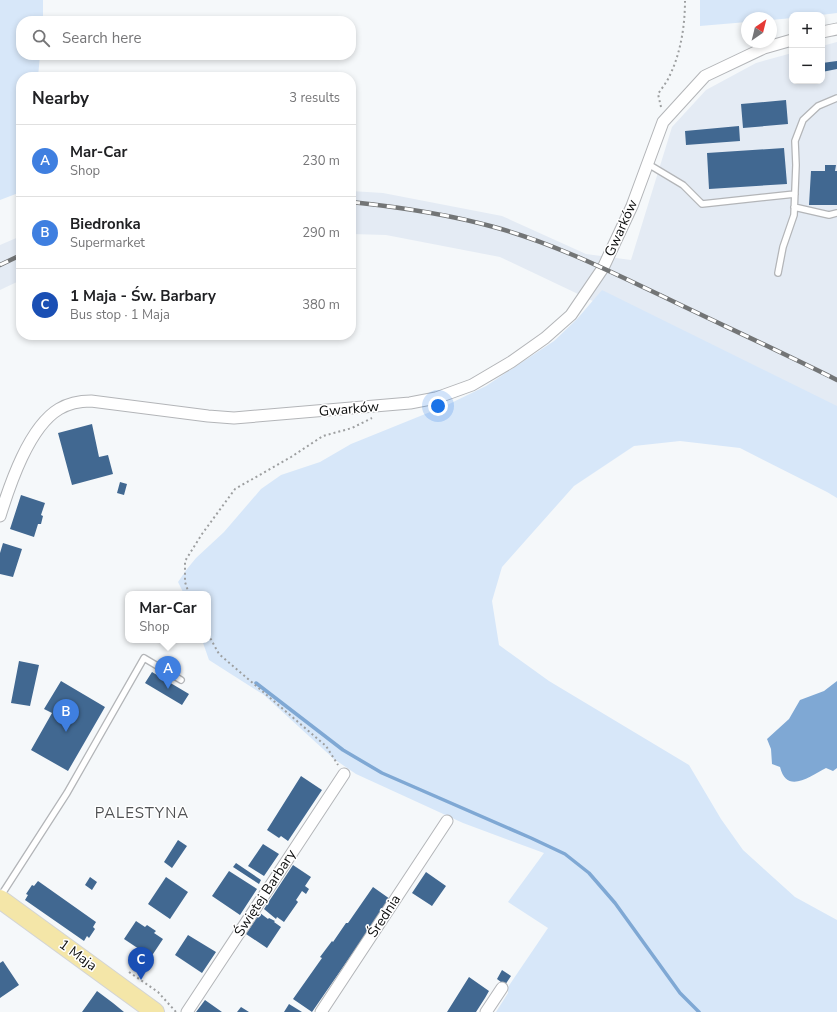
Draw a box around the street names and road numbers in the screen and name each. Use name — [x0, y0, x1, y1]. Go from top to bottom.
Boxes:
street label: Gwarków — [600, 196, 642, 260]
street label: Gwarków — [318, 397, 380, 421]
street label: Świętej Barbary — [230, 845, 301, 940]
street label: Średnia — [363, 891, 405, 941]
street label: 1 Maja — [55, 935, 101, 975]

